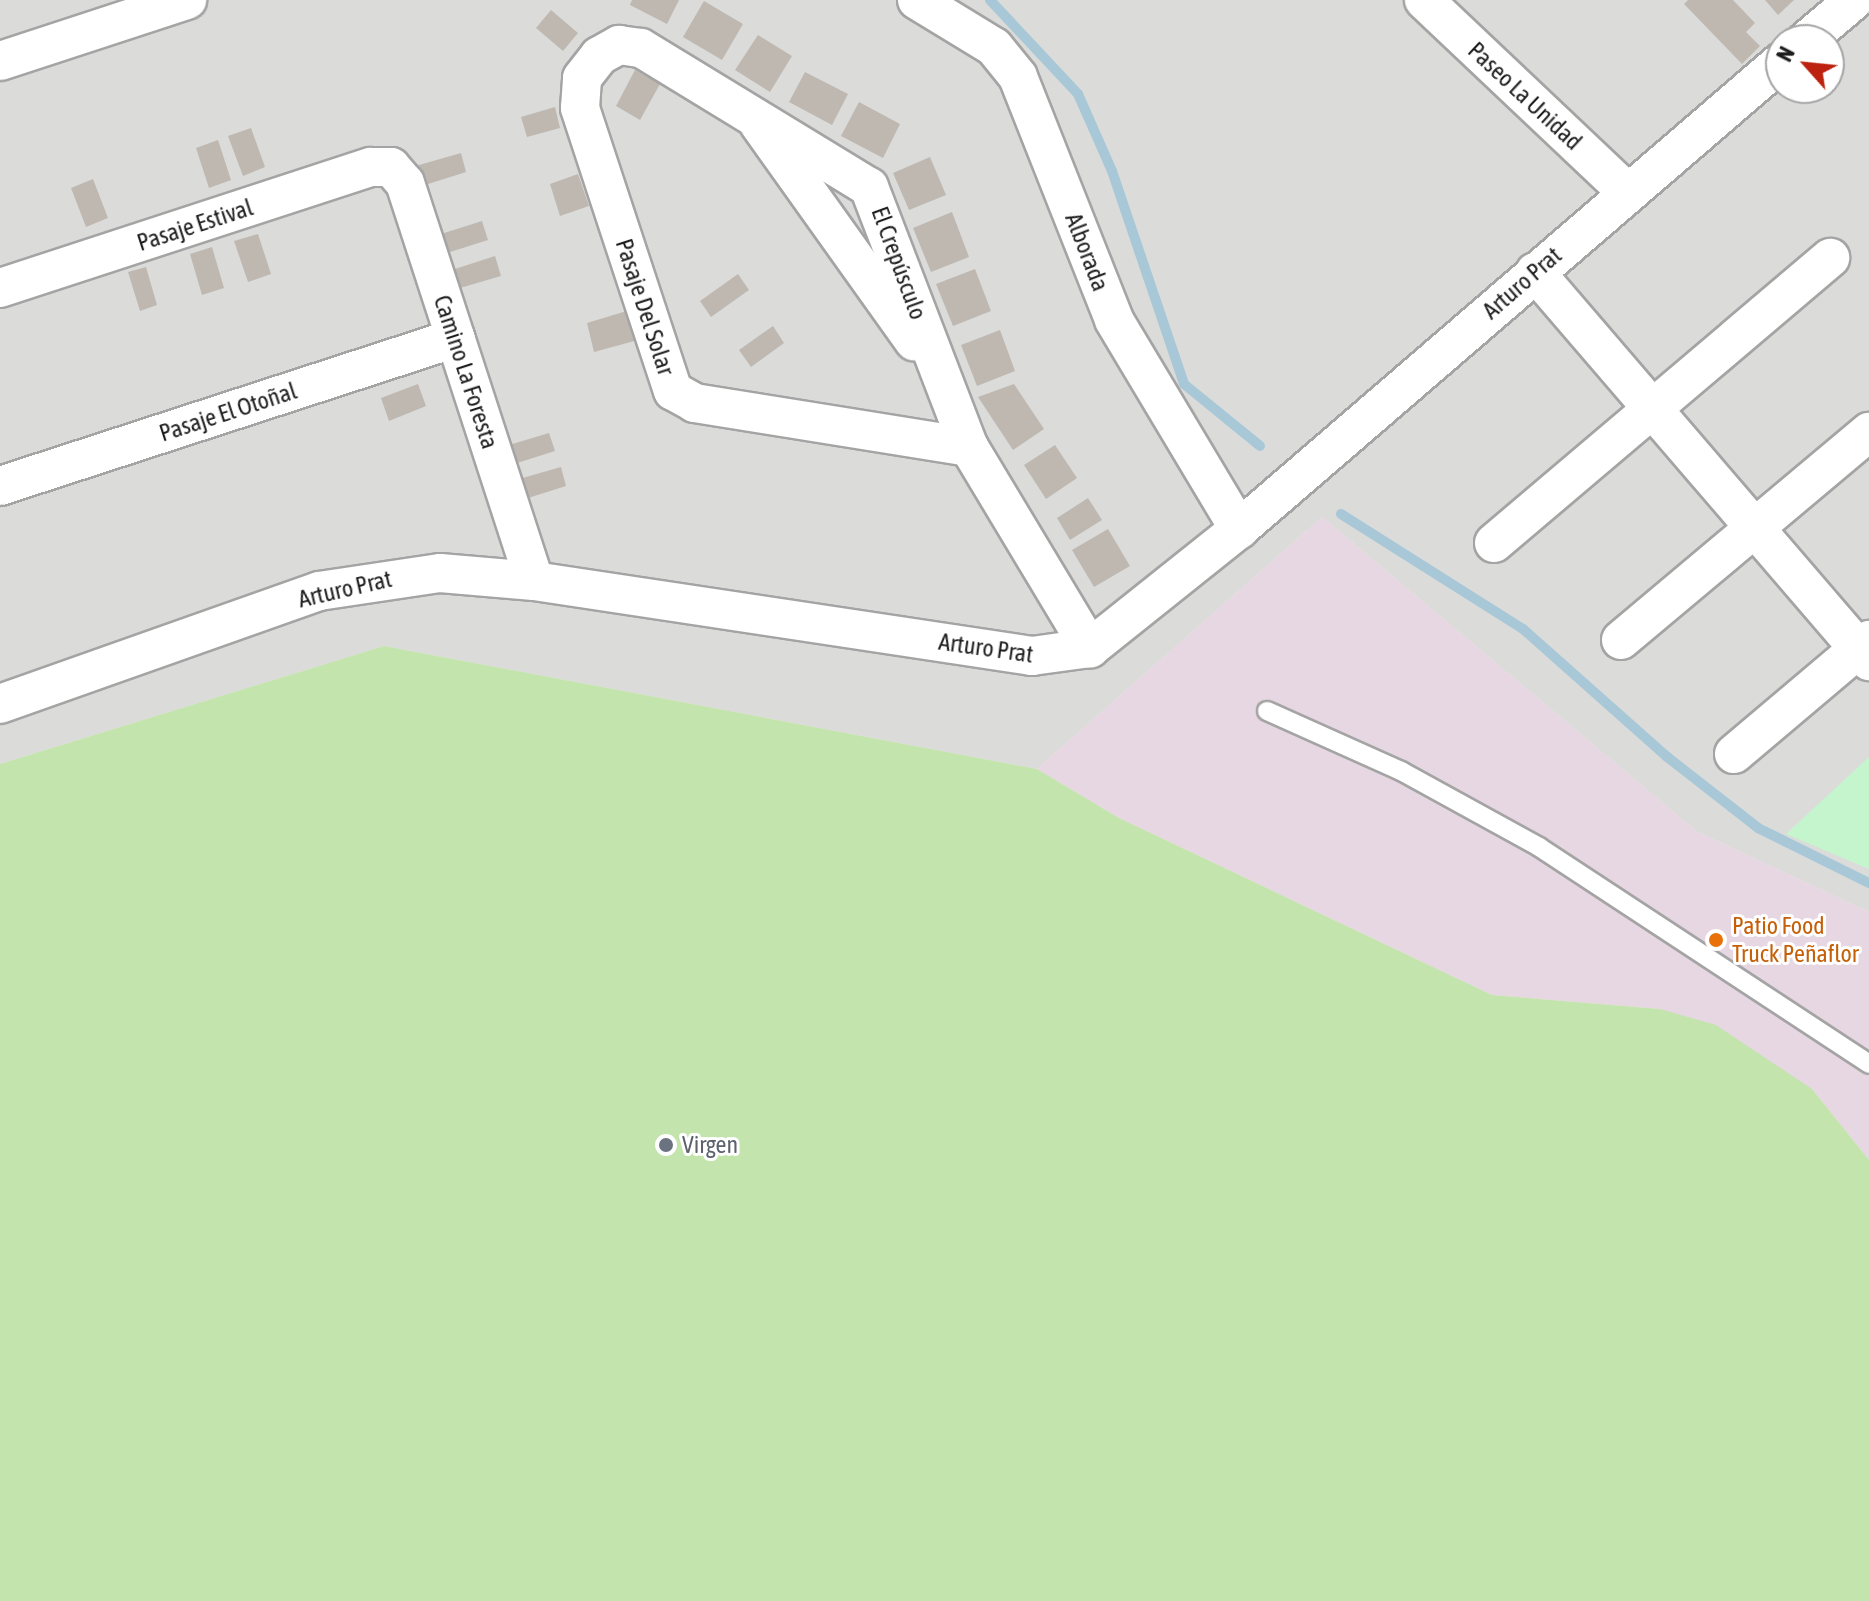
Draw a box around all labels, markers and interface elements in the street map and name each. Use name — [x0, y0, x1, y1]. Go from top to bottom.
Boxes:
north arrow — [1765, 24, 1845, 104]
street label: Paseo La Unidad — [1462, 36, 1588, 156]
text: N — [1771, 42, 1800, 66]
street label: Pasaje Estival — [133, 193, 257, 257]
street label: El Crepúsculo — [865, 203, 933, 323]
street label: Alborada — [1059, 209, 1115, 295]
street label: Pasaje Del Solar — [609, 235, 681, 379]
street label: Arturo Prat — [1477, 241, 1567, 325]
street label: Camino La Foresta — [428, 292, 504, 452]
street label: Pasaje El Otoñal — [156, 376, 300, 448]
street label: Arturo Prat — [295, 564, 395, 614]
street label: Arturo Prat — [937, 627, 1035, 669]
place label: Patio Food Truck Peñaflor — [1732, 912, 1859, 968]
marker: Patio Food Truck Peñaflor — [1707, 931, 1725, 949]
place label: Virgen — [682, 1131, 738, 1159]
marker: Virgen — [657, 1136, 675, 1154]

